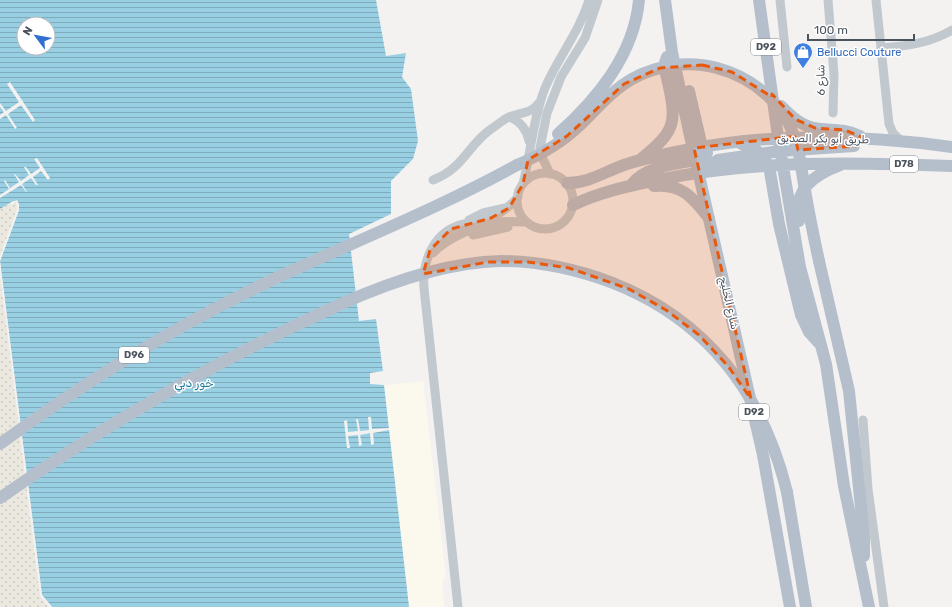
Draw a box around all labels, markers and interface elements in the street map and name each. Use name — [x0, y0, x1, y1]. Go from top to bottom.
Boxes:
north arrow — [16, 16, 56, 56]
scale bar — [808, 16, 914, 42]
text: 100 m — [814, 23, 848, 37]
text: N — [20, 24, 36, 38]
road number: D92 — [751, 39, 781, 55]
shop icon: Bellucci Couture — [792, 41, 814, 69]
place label: Bellucci Couture — [817, 46, 901, 59]
street label: شارع 6 — [814, 64, 830, 96]
street label: طريق أبو بكر الصديق — [777, 132, 869, 147]
road number: D78 — [890, 156, 918, 172]
street label: شارع الخليج — [715, 275, 741, 331]
road number: D96 — [119, 347, 149, 363]
water label: خور دبي — [174, 376, 214, 392]
road number: D92 — [739, 404, 769, 420]

